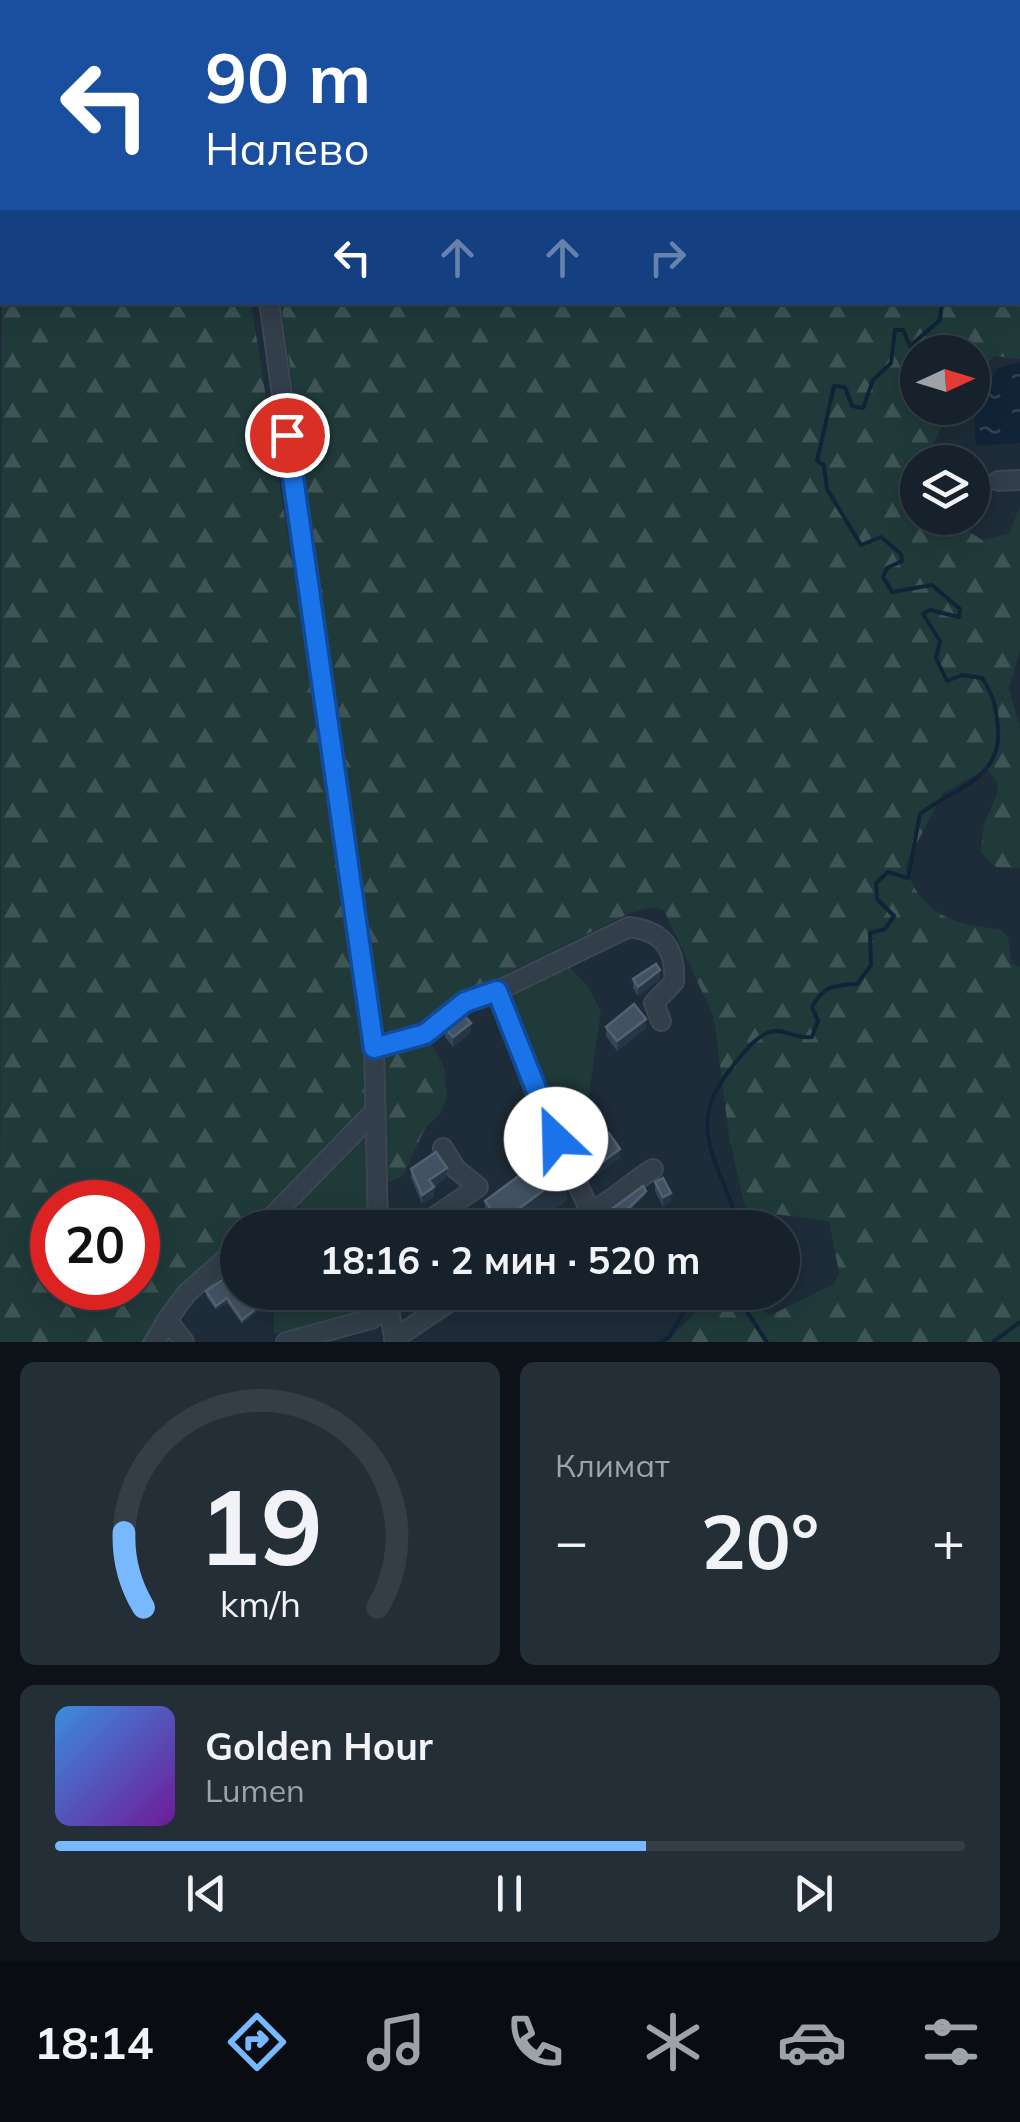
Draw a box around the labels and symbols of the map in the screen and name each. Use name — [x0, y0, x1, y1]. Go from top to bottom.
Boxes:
north arrow — [900, 335, 990, 425]
pin — [245, 393, 330, 478]
position arrow — [504, 1087, 608, 1191]
speed limit sign: 20 — [30, 1180, 160, 1310]

